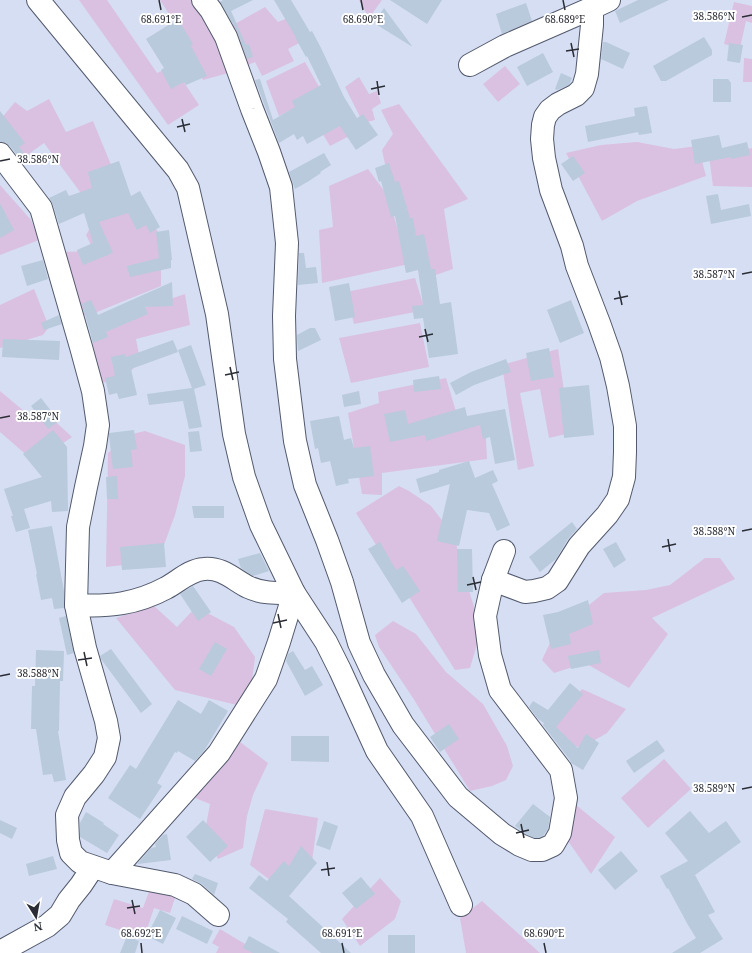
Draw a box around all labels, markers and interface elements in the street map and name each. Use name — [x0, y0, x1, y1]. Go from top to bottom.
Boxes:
text: 38.586°N — [693, 9, 735, 23]
text: 68.691°E — [141, 12, 181, 26]
text: 68.690°E — [343, 12, 383, 26]
text: 68.689°E — [545, 12, 585, 26]
text: 38.586°N — [17, 152, 59, 166]
text: 38.587°N — [693, 267, 735, 281]
text: 38.587°N — [17, 409, 59, 423]
text: 38.588°N — [693, 524, 735, 538]
text: 38.588°N — [17, 666, 59, 680]
text: 38.589°N — [693, 781, 735, 795]
north arrow — [16, 897, 56, 937]
text: N — [32, 919, 44, 936]
text: 68.692°E — [121, 926, 161, 940]
text: 68.691°E — [322, 926, 362, 940]
text: 68.690°E — [524, 926, 564, 940]

